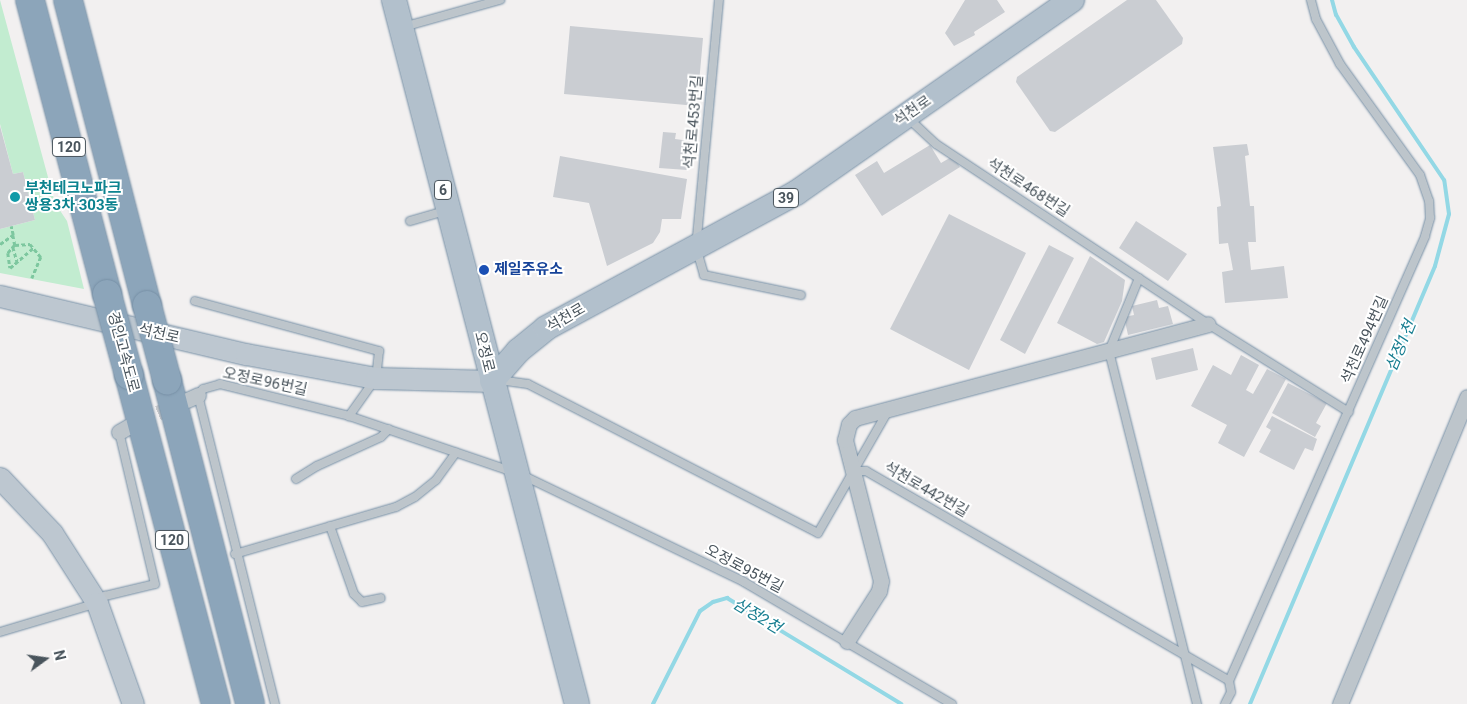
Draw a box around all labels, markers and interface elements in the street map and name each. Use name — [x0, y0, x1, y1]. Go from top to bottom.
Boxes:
street label: 석천로453번길 — [681, 74, 707, 170]
street label: 석천로 — [891, 92, 935, 130]
road number: 120 — [52, 136, 86, 158]
street label: 석천로468번길 — [984, 155, 1072, 221]
road number: 6 — [433, 178, 453, 202]
place label: 부천테크노파크 쌍용3차 303동 — [25, 179, 122, 214]
road number: 39 — [772, 187, 800, 210]
marker: 부천테크노파크 쌍용3차 303동 — [9, 191, 21, 203]
place label: 제일주유소 — [494, 261, 563, 279]
marker: 제일주유소 — [478, 264, 490, 276]
street label: 석천로494번길 — [1338, 293, 1392, 387]
street label: 석천로 — [544, 300, 588, 336]
street label: 경인고속도로 — [104, 310, 142, 394]
water label: 삼정1천 — [1382, 318, 1420, 374]
street label: 석천로 — [137, 321, 181, 347]
street label: 오정로 — [470, 330, 498, 374]
street label: 오정로96번길 — [221, 364, 309, 400]
street label: 석천로442번길 — [881, 459, 971, 521]
road number: 120 — [154, 528, 190, 552]
street label: 오정로95번길 — [702, 541, 786, 597]
water label: 삼정2천 — [729, 594, 785, 638]
north arrow — [20, 634, 70, 684]
text: N — [51, 649, 69, 662]

